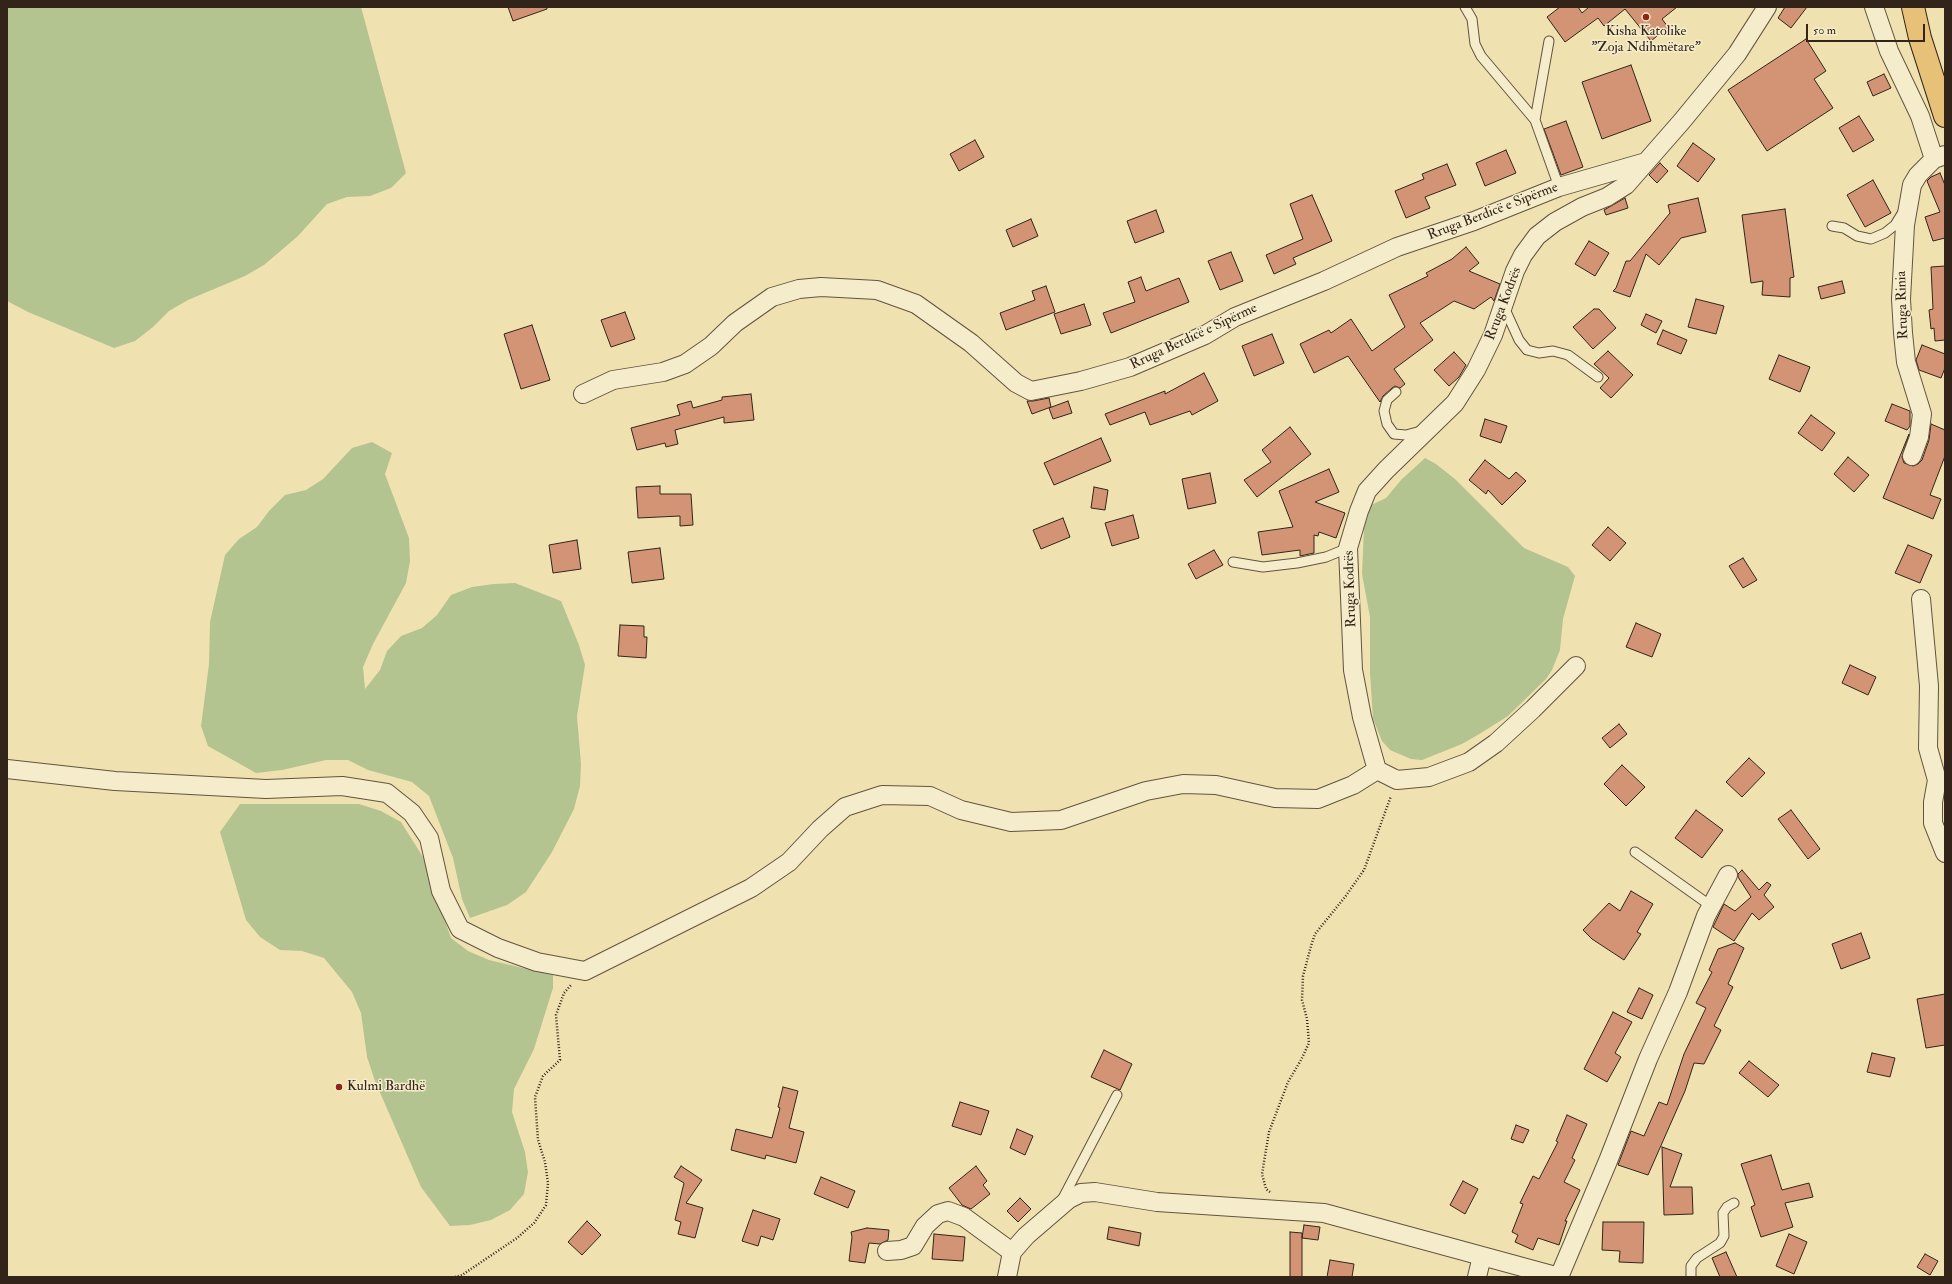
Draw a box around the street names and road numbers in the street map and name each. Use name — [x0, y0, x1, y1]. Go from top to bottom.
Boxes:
street label: Rruga Berdicë e Sipërme — [1425, 179, 1561, 245]
street label: Rruga Kodrës — [1482, 265, 1526, 343]
street label: Rruga Rinia — [1893, 270, 1913, 340]
street label: Rruga Berdicë e Sipërme — [1128, 300, 1260, 374]
street label: Rruga Kodrës — [1341, 550, 1361, 628]

